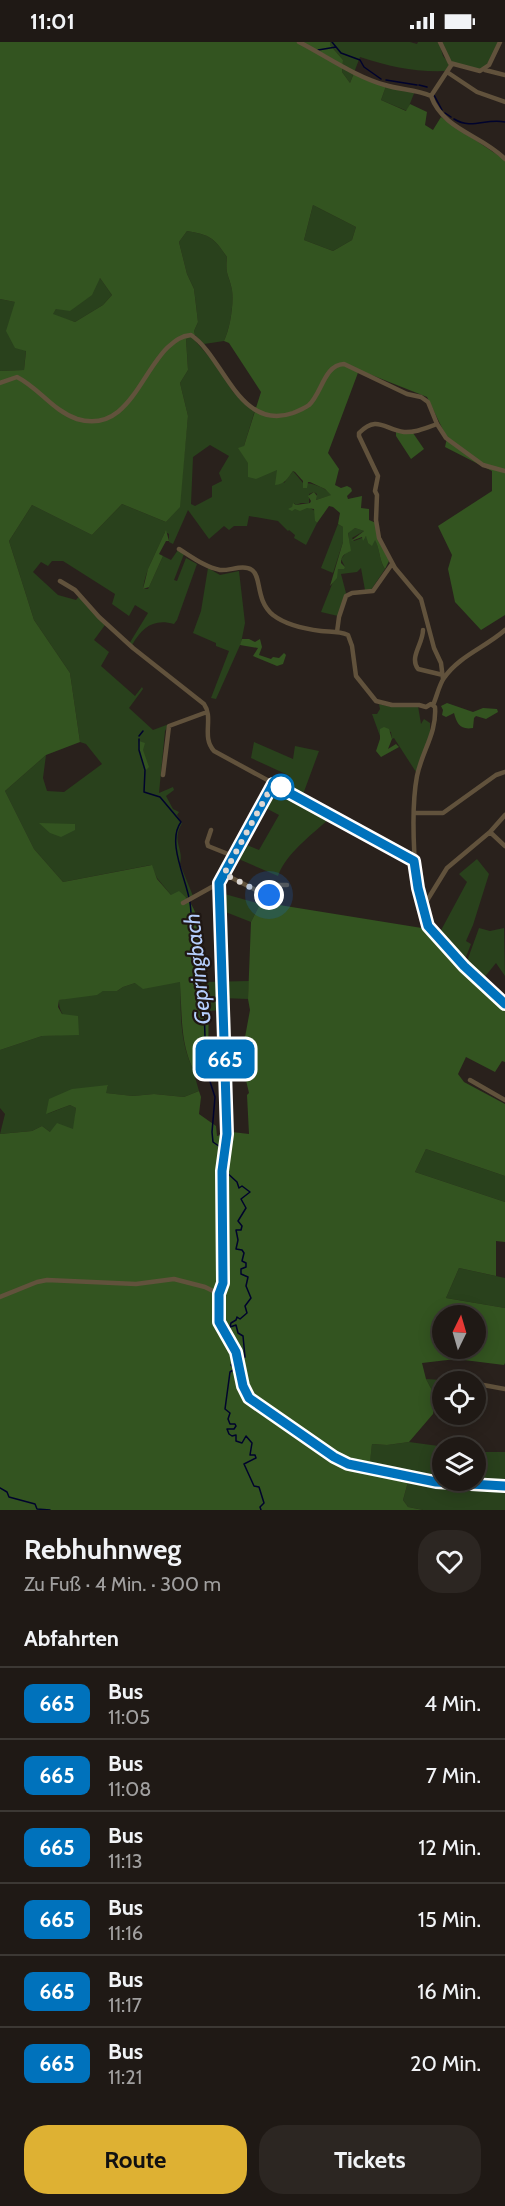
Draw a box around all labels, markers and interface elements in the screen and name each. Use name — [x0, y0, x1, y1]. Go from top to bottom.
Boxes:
text: 11:01 — [30, 8, 75, 35]
unlabelled marker — [268, 774, 294, 800]
your location — [254, 880, 284, 910]
water label: Gepringbach — [178, 912, 217, 1026]
line badge: 665 — [190, 1040, 260, 1078]
text: 665 — [208, 1047, 242, 1072]
north arrow — [432, 1305, 486, 1359]
map controls — [432, 1305, 486, 1491]
button: locate — [432, 1371, 486, 1425]
button: layers — [432, 1437, 486, 1491]
button: heart — [418, 1530, 481, 1593]
text: Rebhuhnweg — [24, 1532, 181, 1566]
text: Zu Fuß · 4 Min. · 300 m — [24, 1572, 221, 1596]
text: Abfahrten — [24, 1625, 119, 1652]
text: Bus — [108, 1678, 143, 1705]
text: 4 Min. — [424, 1690, 481, 1717]
text: 665 — [40, 1691, 74, 1716]
text: 11:05 — [108, 1705, 150, 1729]
text: Bus — [108, 1750, 143, 1777]
text: 7 Min. — [426, 1762, 481, 1789]
text: 665 — [40, 1763, 74, 1788]
text: 11:08 — [108, 1777, 151, 1801]
text: Bus — [108, 1822, 143, 1849]
text: 12 Min. — [418, 1834, 481, 1861]
text: 665 — [40, 1835, 74, 1860]
text: 11:13 — [108, 1849, 143, 1873]
text: Bus — [108, 1894, 143, 1921]
text: 15 Min. — [418, 1906, 481, 1933]
text: 665 — [40, 1907, 74, 1932]
text: 11:16 — [108, 1921, 143, 1945]
text: Bus — [108, 1966, 143, 1993]
text: 16 Min. — [417, 1978, 481, 2005]
text: 665 — [40, 1979, 74, 2004]
text: 11:17 — [108, 1993, 142, 2017]
text: Bus — [108, 2038, 143, 2065]
text: 20 Min. — [410, 2050, 481, 2077]
text: 665 — [40, 2051, 74, 2076]
text: 11:21 — [108, 2065, 142, 2089]
button: Route — [24, 2125, 247, 2194]
button: Tickets — [259, 2125, 481, 2194]

